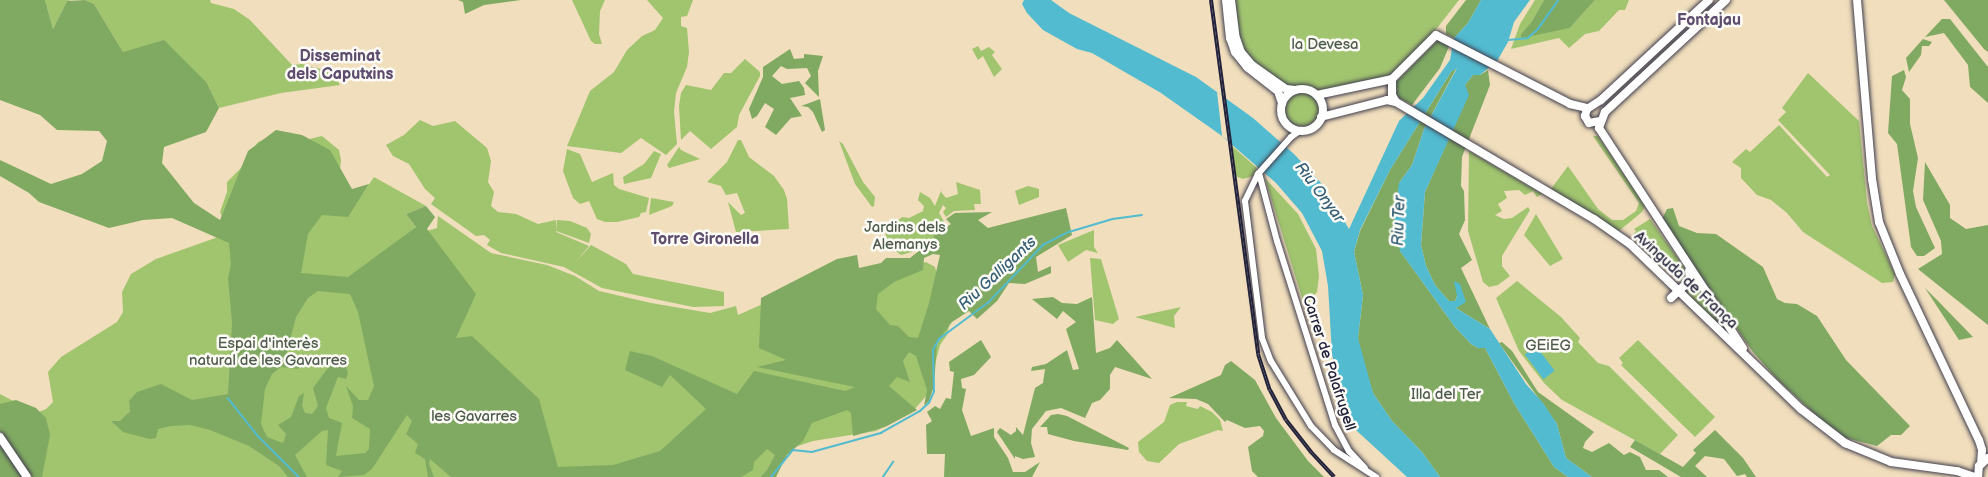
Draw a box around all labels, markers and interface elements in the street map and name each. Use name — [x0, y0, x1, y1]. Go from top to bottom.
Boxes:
district label: Fontajau — [1677, 11, 1741, 31]
park label: la Devesa — [1291, 36, 1359, 54]
district label: Disseminat dels Caputxins — [287, 47, 393, 85]
water label: Riu Onyar — [1290, 159, 1348, 227]
water label: Riu Ter — [1390, 195, 1410, 247]
park label: Jardins dels Alemanys — [864, 218, 946, 253]
street label: Avinguda de França — [1630, 227, 1742, 333]
district label: Torre Gironella — [651, 230, 759, 250]
water label: Riu Galligants — [955, 233, 1041, 315]
street label: Carrer de Palafrugell — [1299, 293, 1359, 433]
park label: Espai d'interès natural de les Gavarres — [189, 334, 347, 369]
park label: GEiEG — [1525, 337, 1571, 355]
park label: Illa del Ter — [1411, 386, 1481, 404]
park label: les Gavarres — [431, 408, 517, 426]

